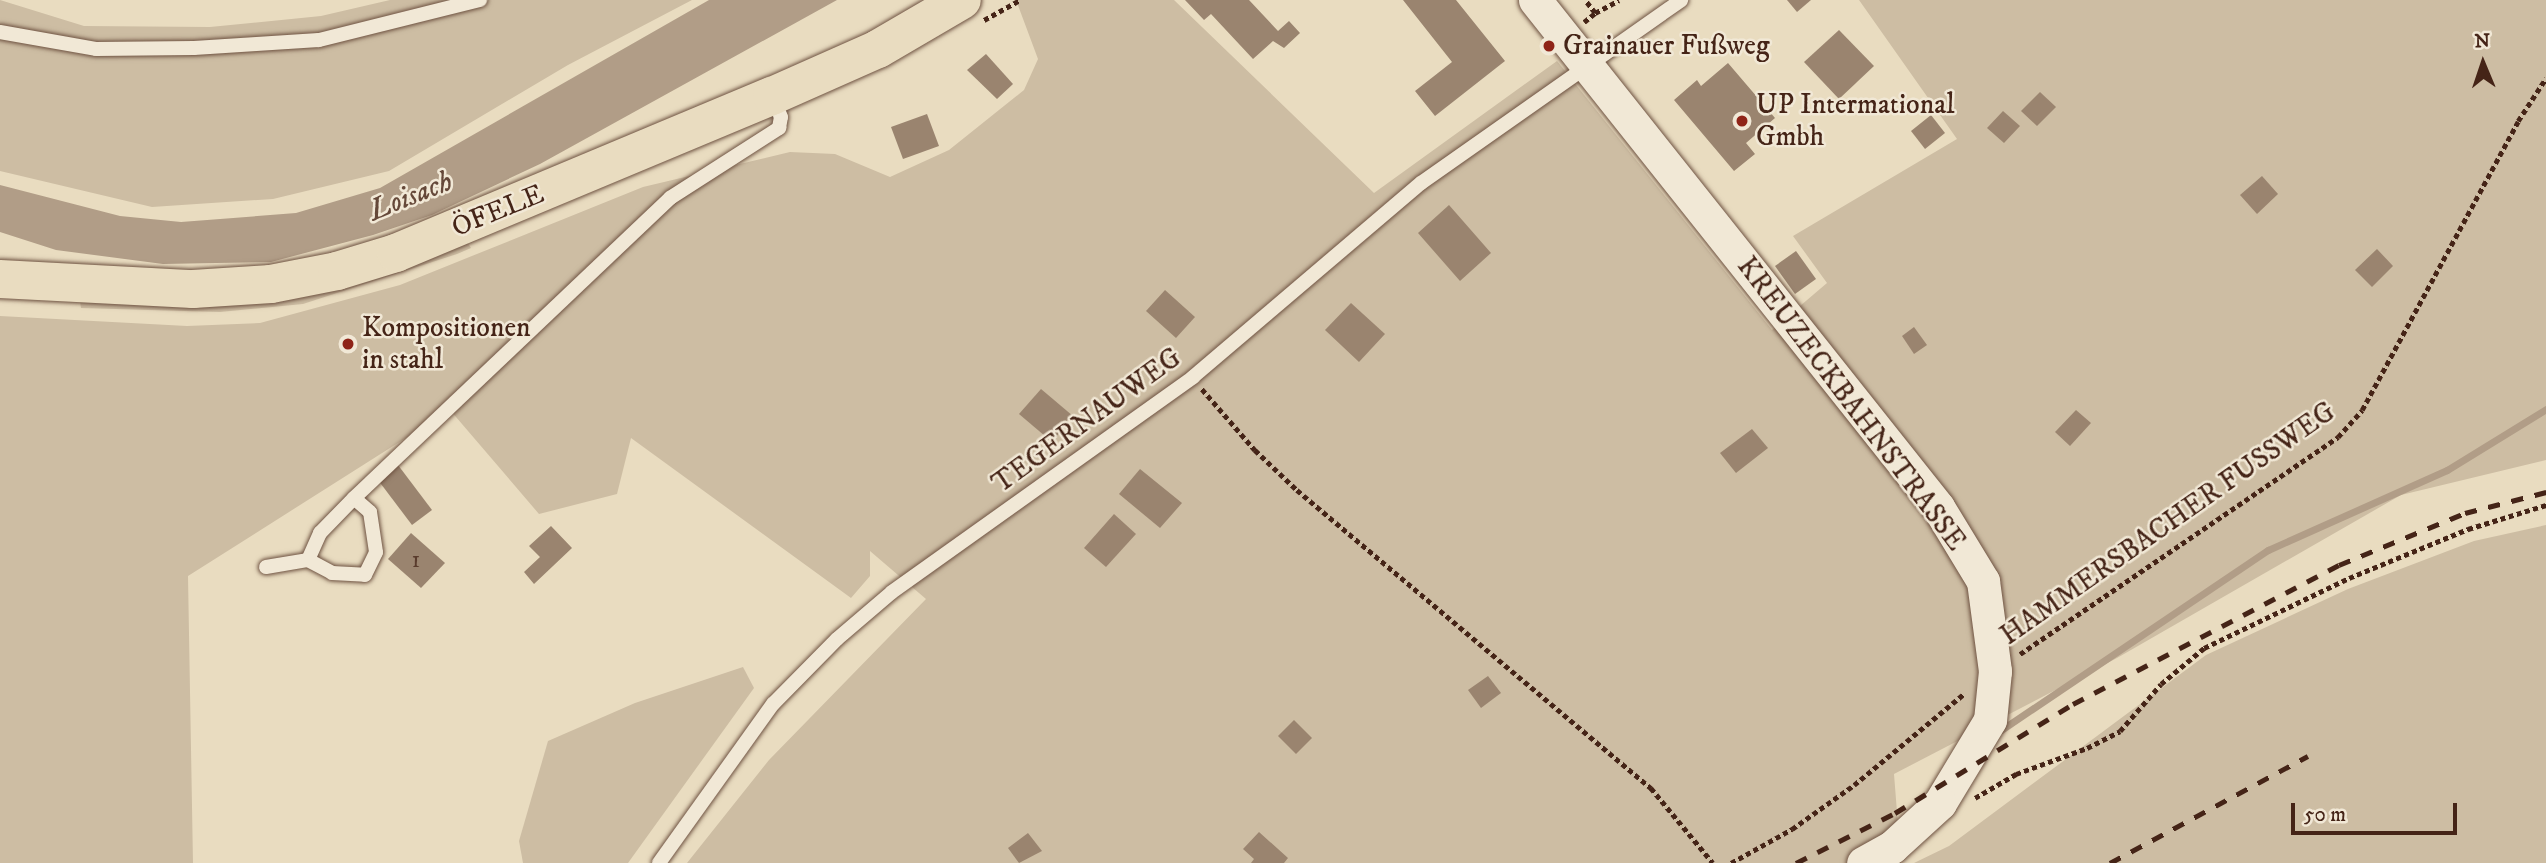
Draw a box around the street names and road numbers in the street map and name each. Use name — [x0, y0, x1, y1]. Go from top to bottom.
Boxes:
street label: ÖFELE — [447, 177, 549, 245]
street label: KREUZECKBAHNSTRASSE — [1730, 250, 1972, 558]
street label: TEGERNAUWEG — [986, 341, 1188, 501]
street label: HAMMERSBACHER FUSSWEG — [1994, 395, 2342, 653]

